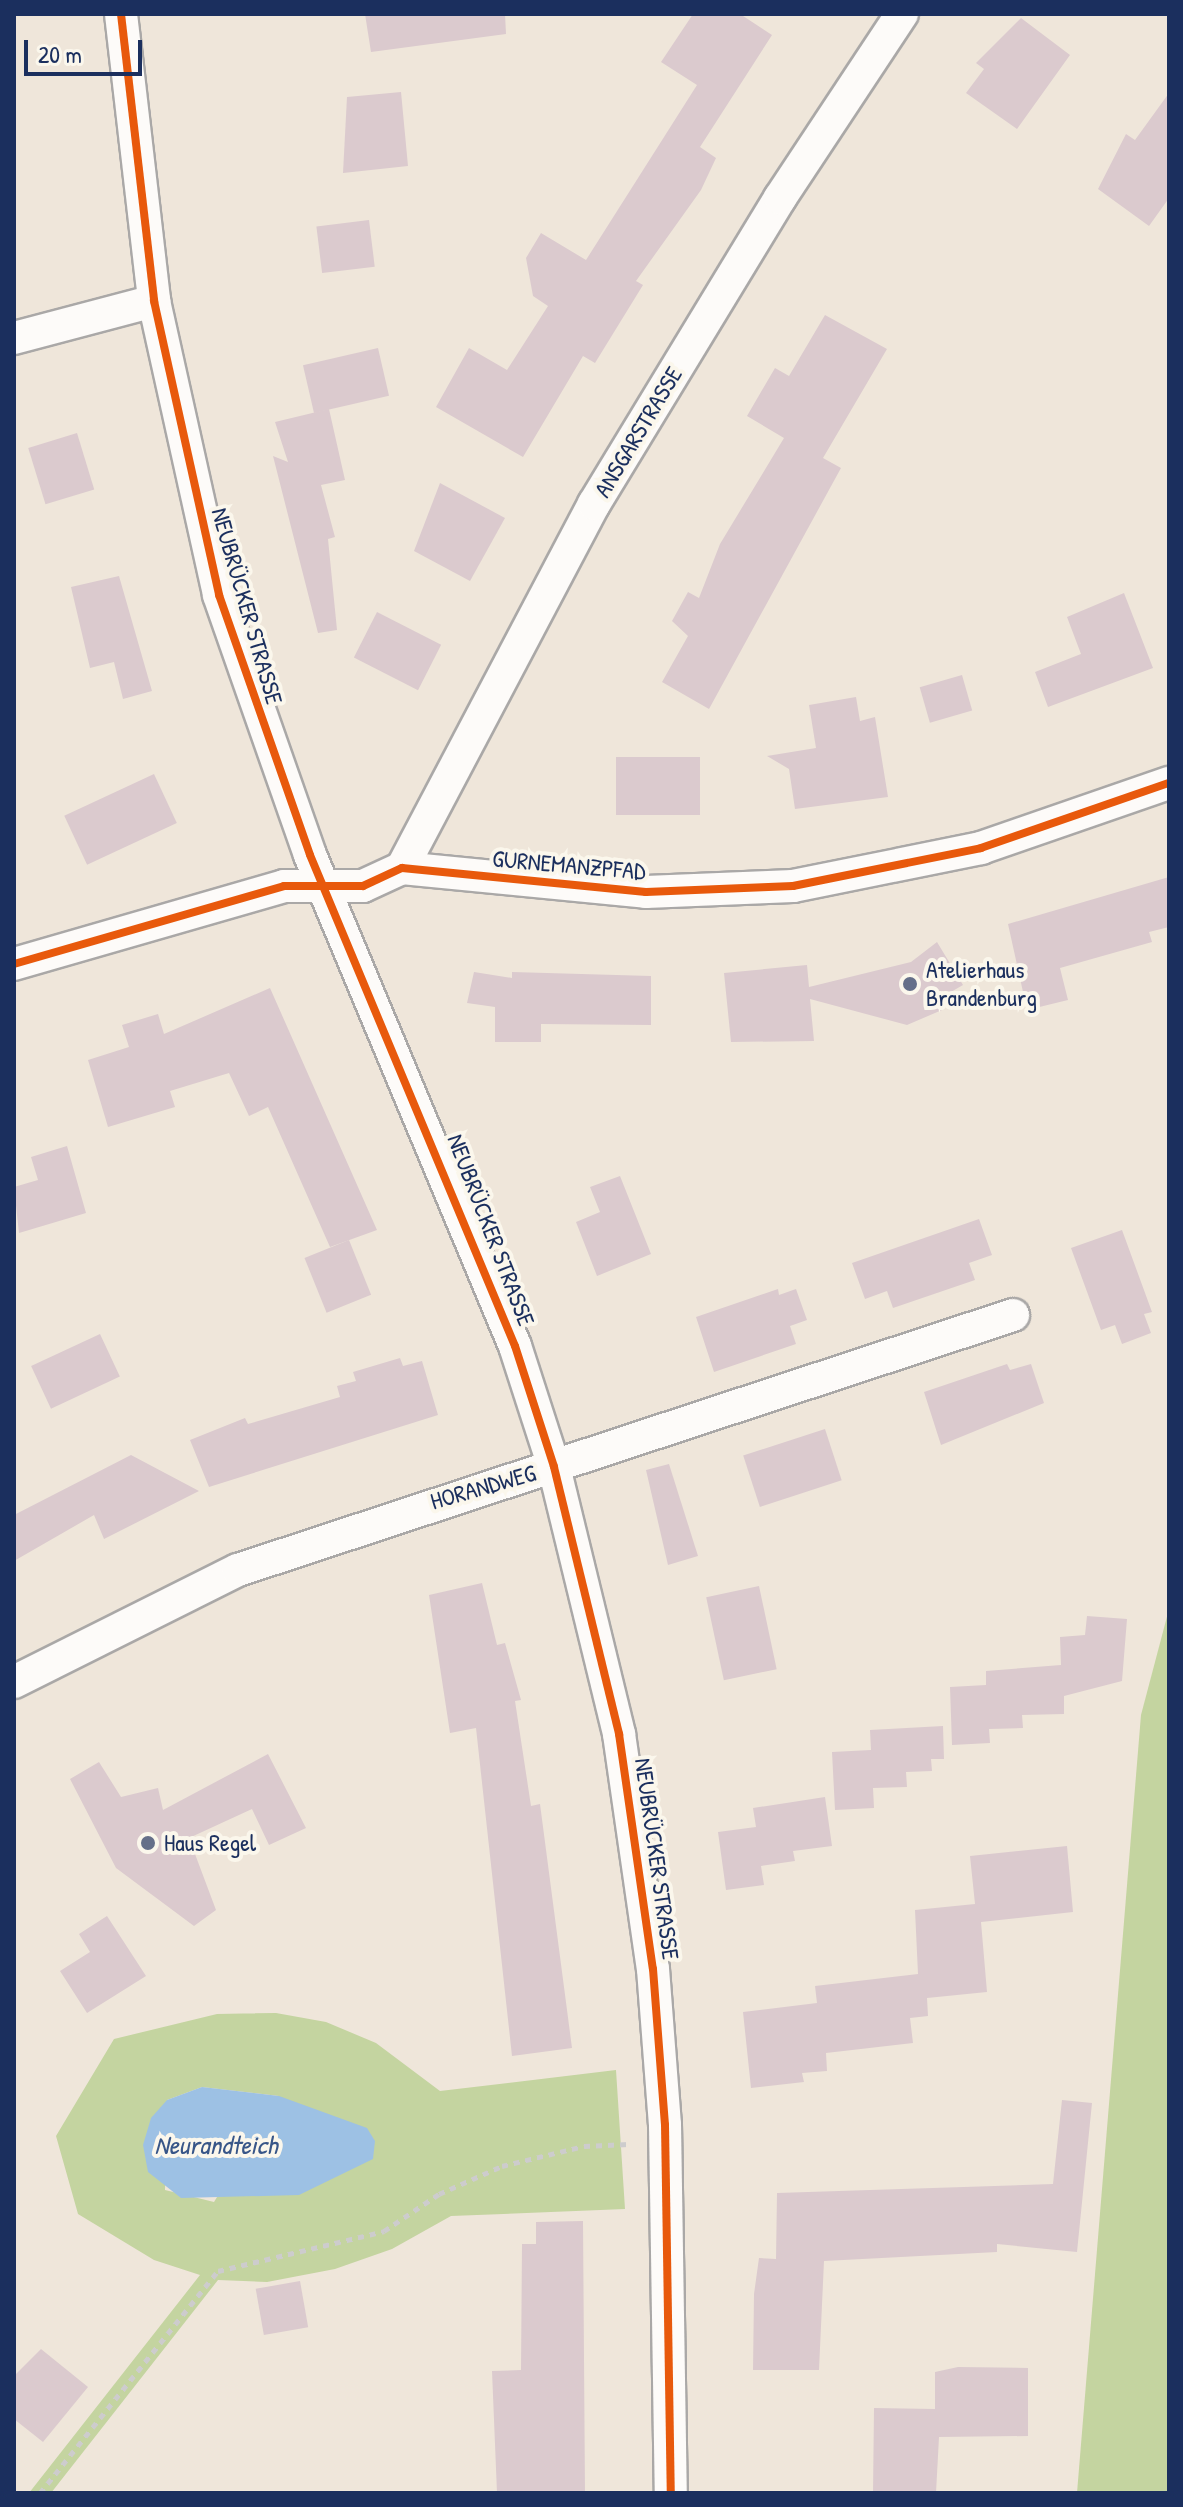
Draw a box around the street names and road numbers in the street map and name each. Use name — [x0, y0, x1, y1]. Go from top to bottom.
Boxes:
street label: ANSGARSTRASSE — [588, 362, 688, 502]
street label: NEUBRÜCKER STRASSE — [205, 504, 289, 708]
street label: GURNEMANZPFAD — [491, 844, 647, 886]
street label: NEUBRÜCKER STRASSE — [441, 1130, 541, 1330]
street label: HORANDWEG — [427, 1458, 539, 1516]
street label: NEUBRÜCKER STRASSE — [629, 1756, 685, 1962]

